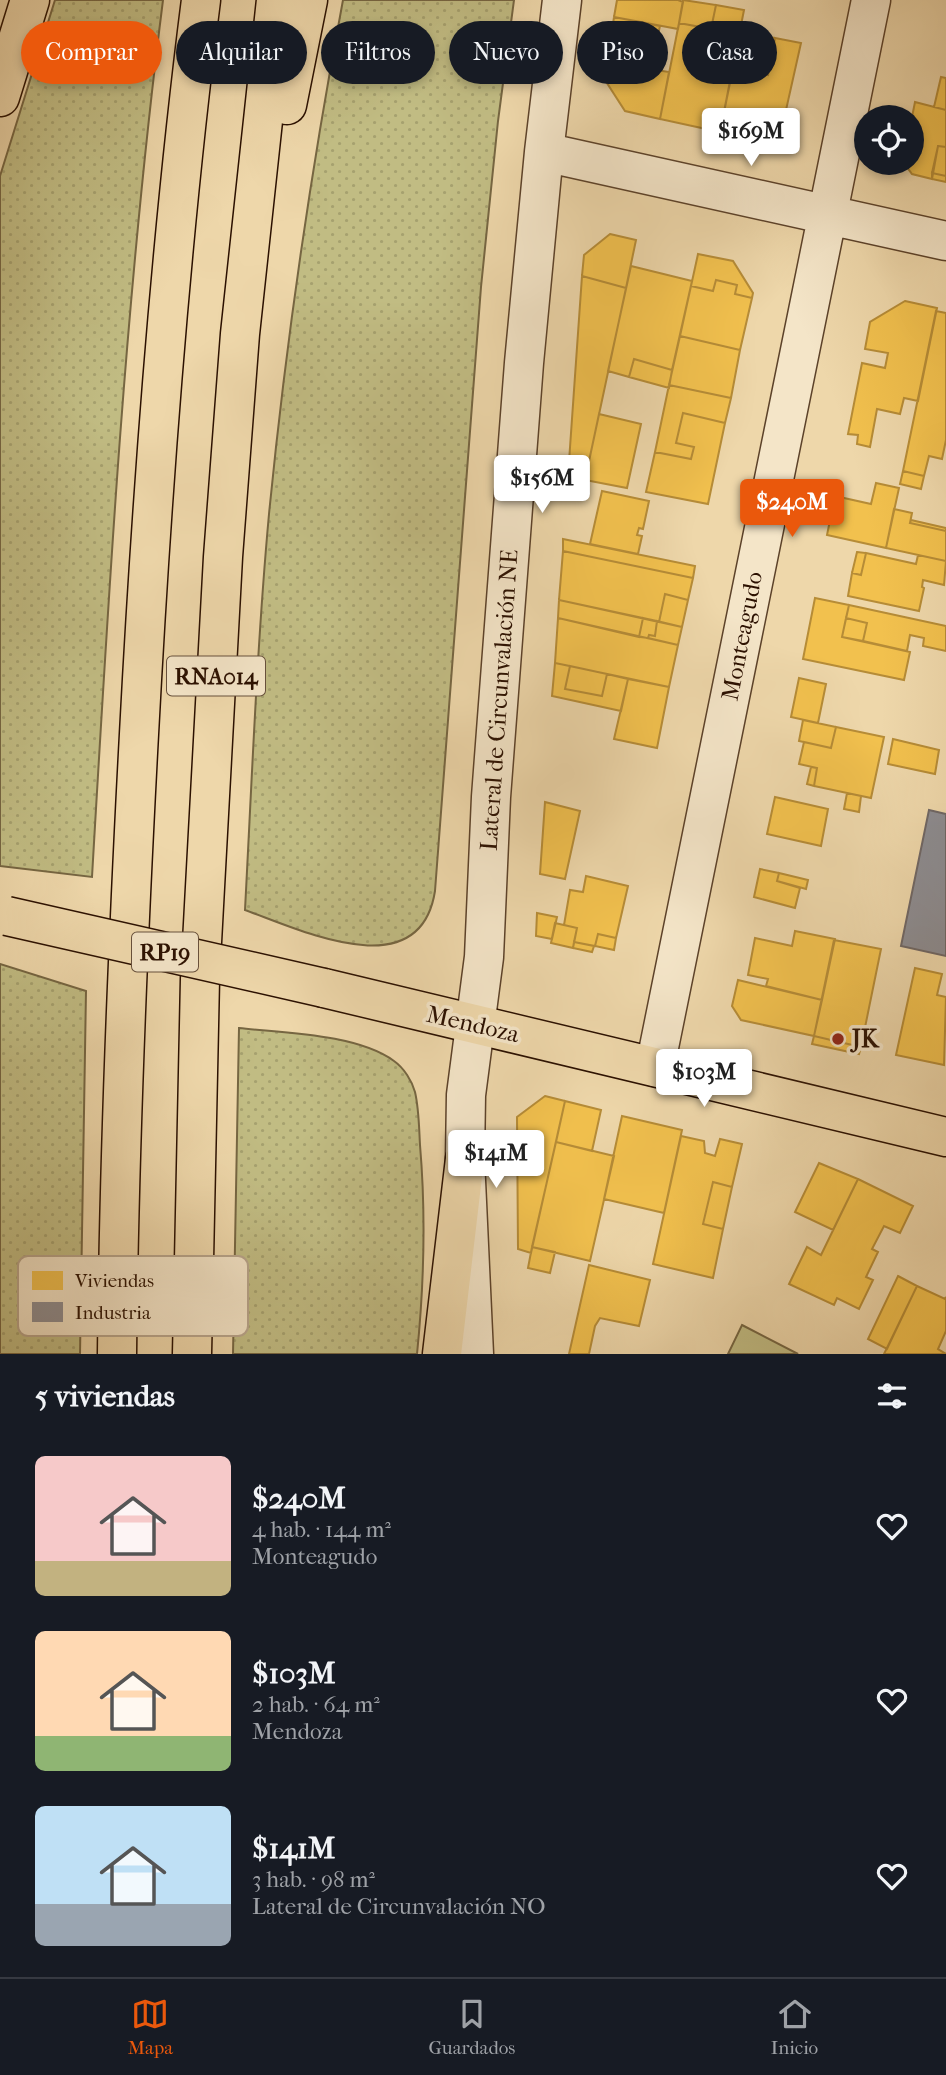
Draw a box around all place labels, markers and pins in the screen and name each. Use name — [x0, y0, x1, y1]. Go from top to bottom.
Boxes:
pin: $169M — [702, 108, 800, 168]
pin: $156M — [493, 456, 591, 515]
pin: $240M — [743, 480, 841, 539]
place label: JK — [850, 1025, 880, 1053]
marker: JK — [830, 1031, 846, 1047]
pin: $103M — [655, 1050, 753, 1109]
pin: $141M — [447, 1130, 545, 1190]

